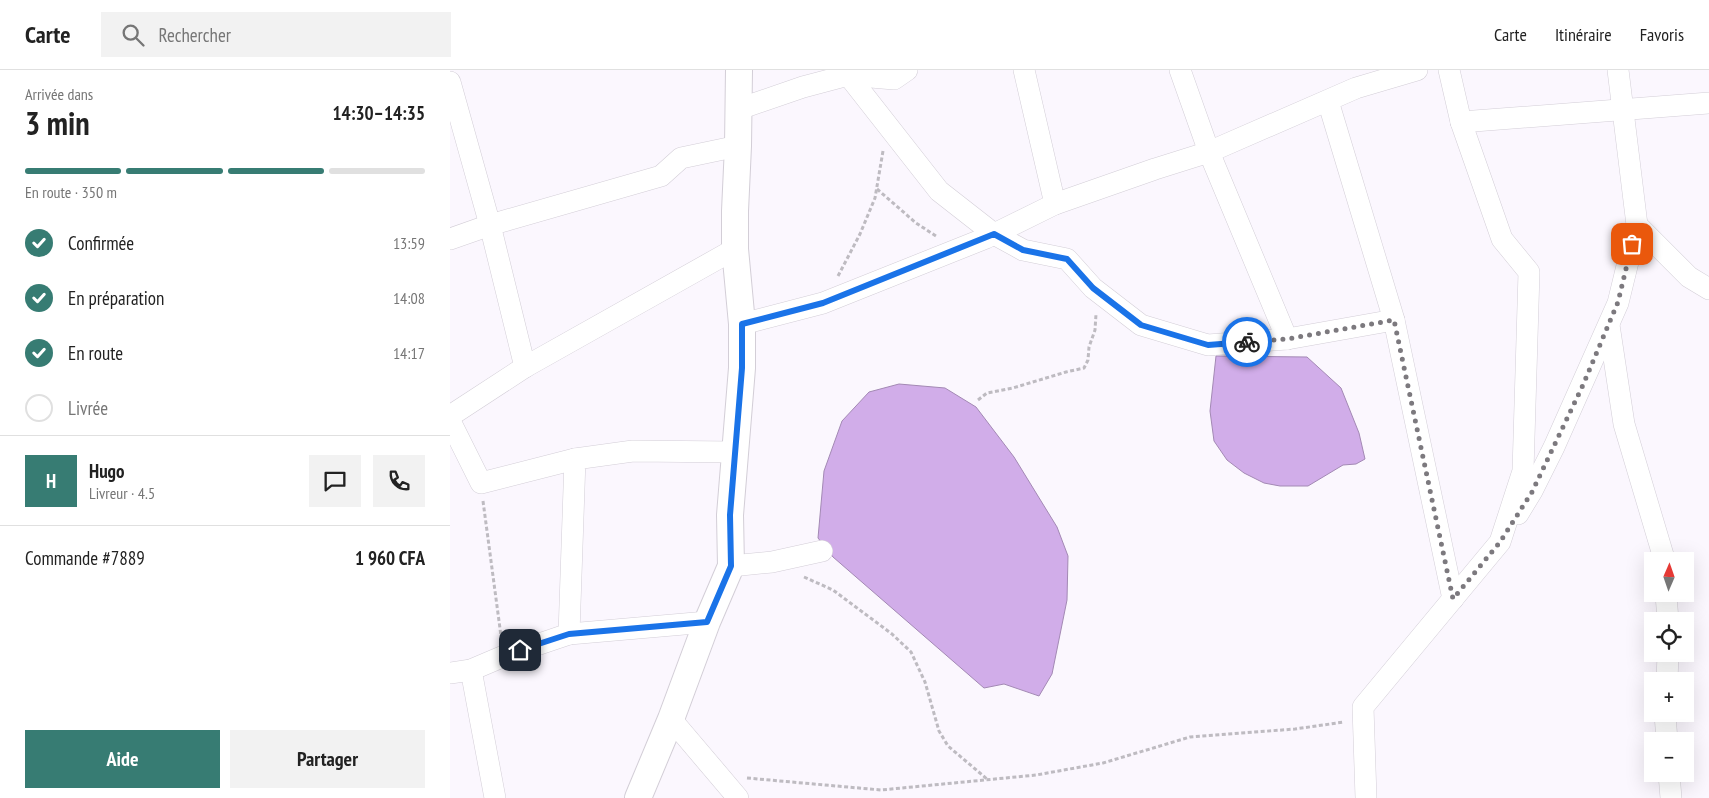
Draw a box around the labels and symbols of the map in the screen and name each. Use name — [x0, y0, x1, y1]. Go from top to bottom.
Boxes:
pin — [1611, 223, 1653, 265]
courier — [1222, 317, 1272, 367]
north arrow — [1644, 552, 1694, 602]
pin — [499, 629, 541, 671]

